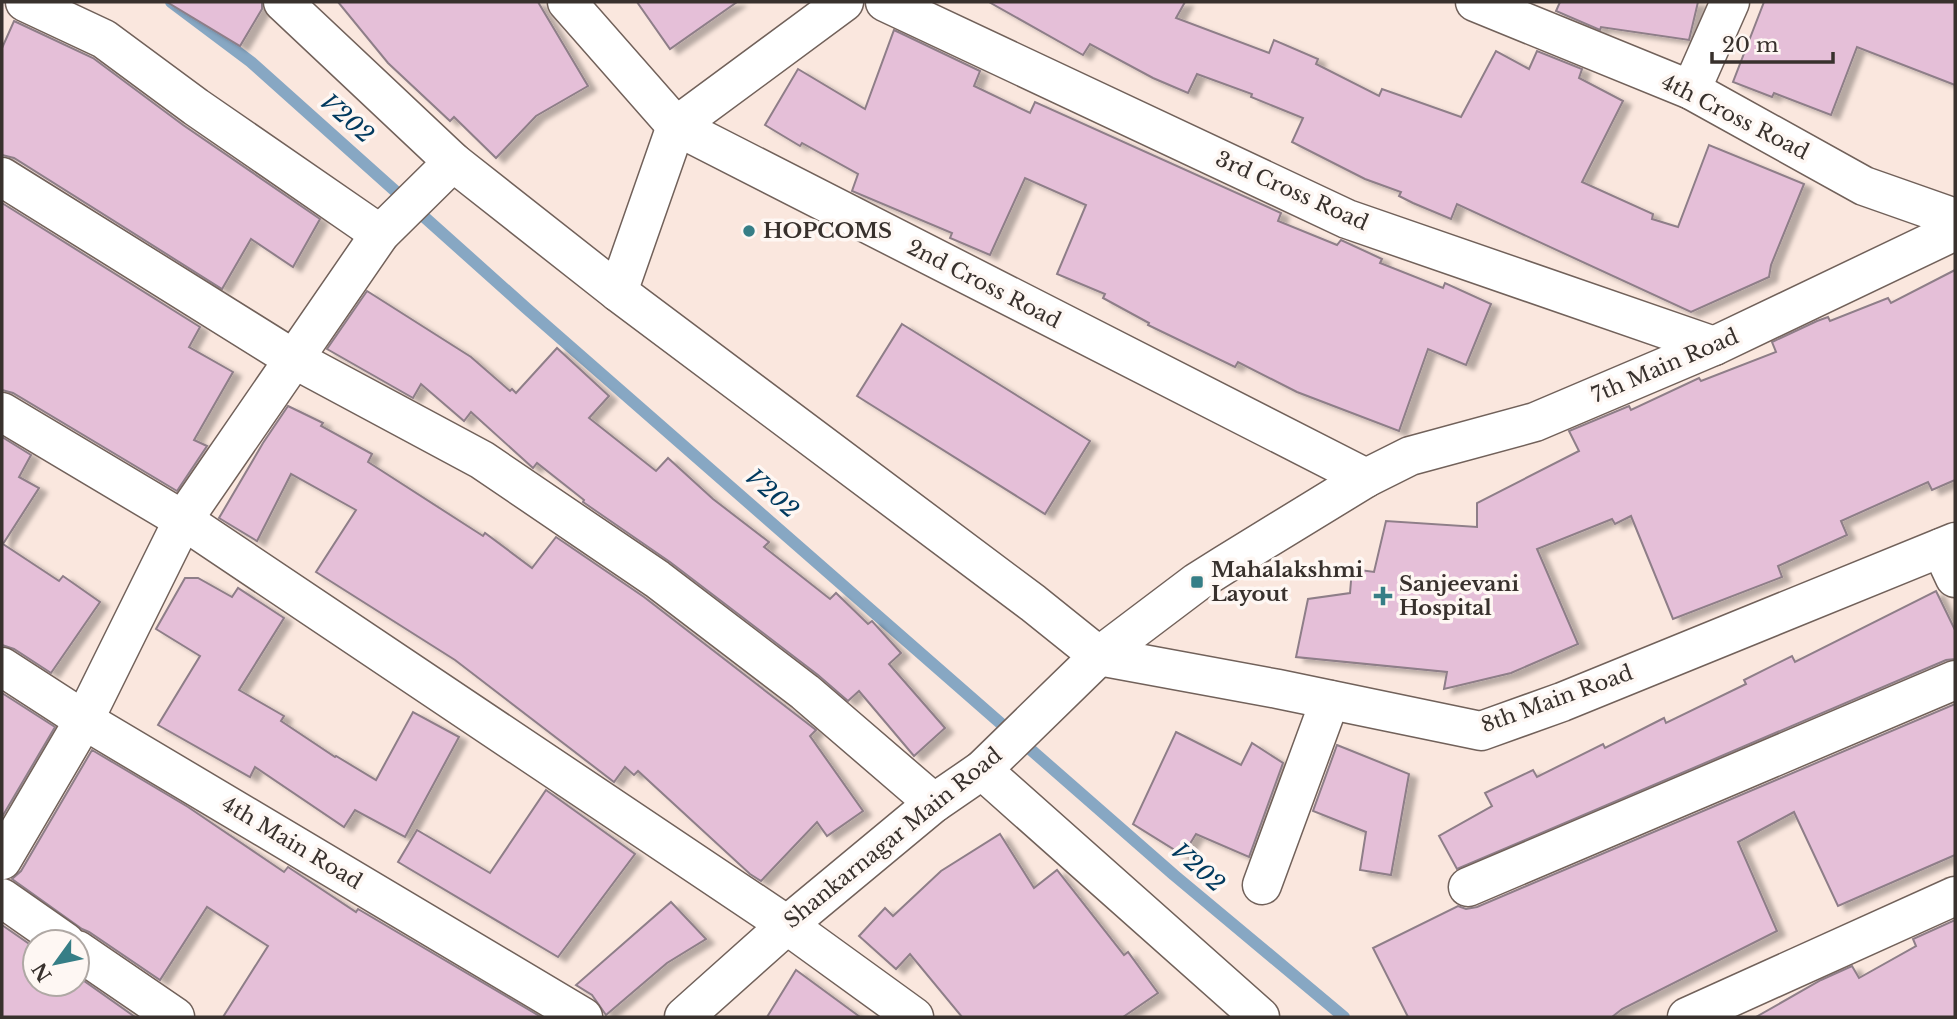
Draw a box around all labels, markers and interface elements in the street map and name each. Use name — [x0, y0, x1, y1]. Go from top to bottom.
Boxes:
scale bar — [1712, 21, 1833, 65]
text: 20 m — [1722, 32, 1779, 58]
street label: 4th Cross Road — [1657, 69, 1813, 165]
water label: V202 — [315, 87, 379, 149]
street label: 3rd Cross Road — [1212, 146, 1372, 236]
place label: HOPCOMS — [763, 218, 892, 244]
marker: HOPCOMS — [741, 223, 757, 239]
street label: 2nd Cross Road — [903, 234, 1065, 334]
street label: 7th Main Road — [1588, 323, 1742, 409]
water label: V202 — [740, 462, 804, 524]
place label: Mahalakshmi Layout — [1211, 557, 1364, 607]
place label: Sanjeevani Hospital — [1399, 571, 1520, 621]
marker: Mahalakshmi Layout — [1189, 574, 1205, 590]
marker: Sanjeevani Hospital — [1373, 586, 1393, 606]
street label: 8th Main Road — [1478, 660, 1636, 738]
street label: Shankarnagar Main Road — [779, 742, 1007, 934]
street label: 4th Main Road — [217, 791, 367, 895]
water label: V202 — [1166, 836, 1230, 898]
north arrow — [21, 928, 91, 998]
text: N — [28, 958, 57, 986]

